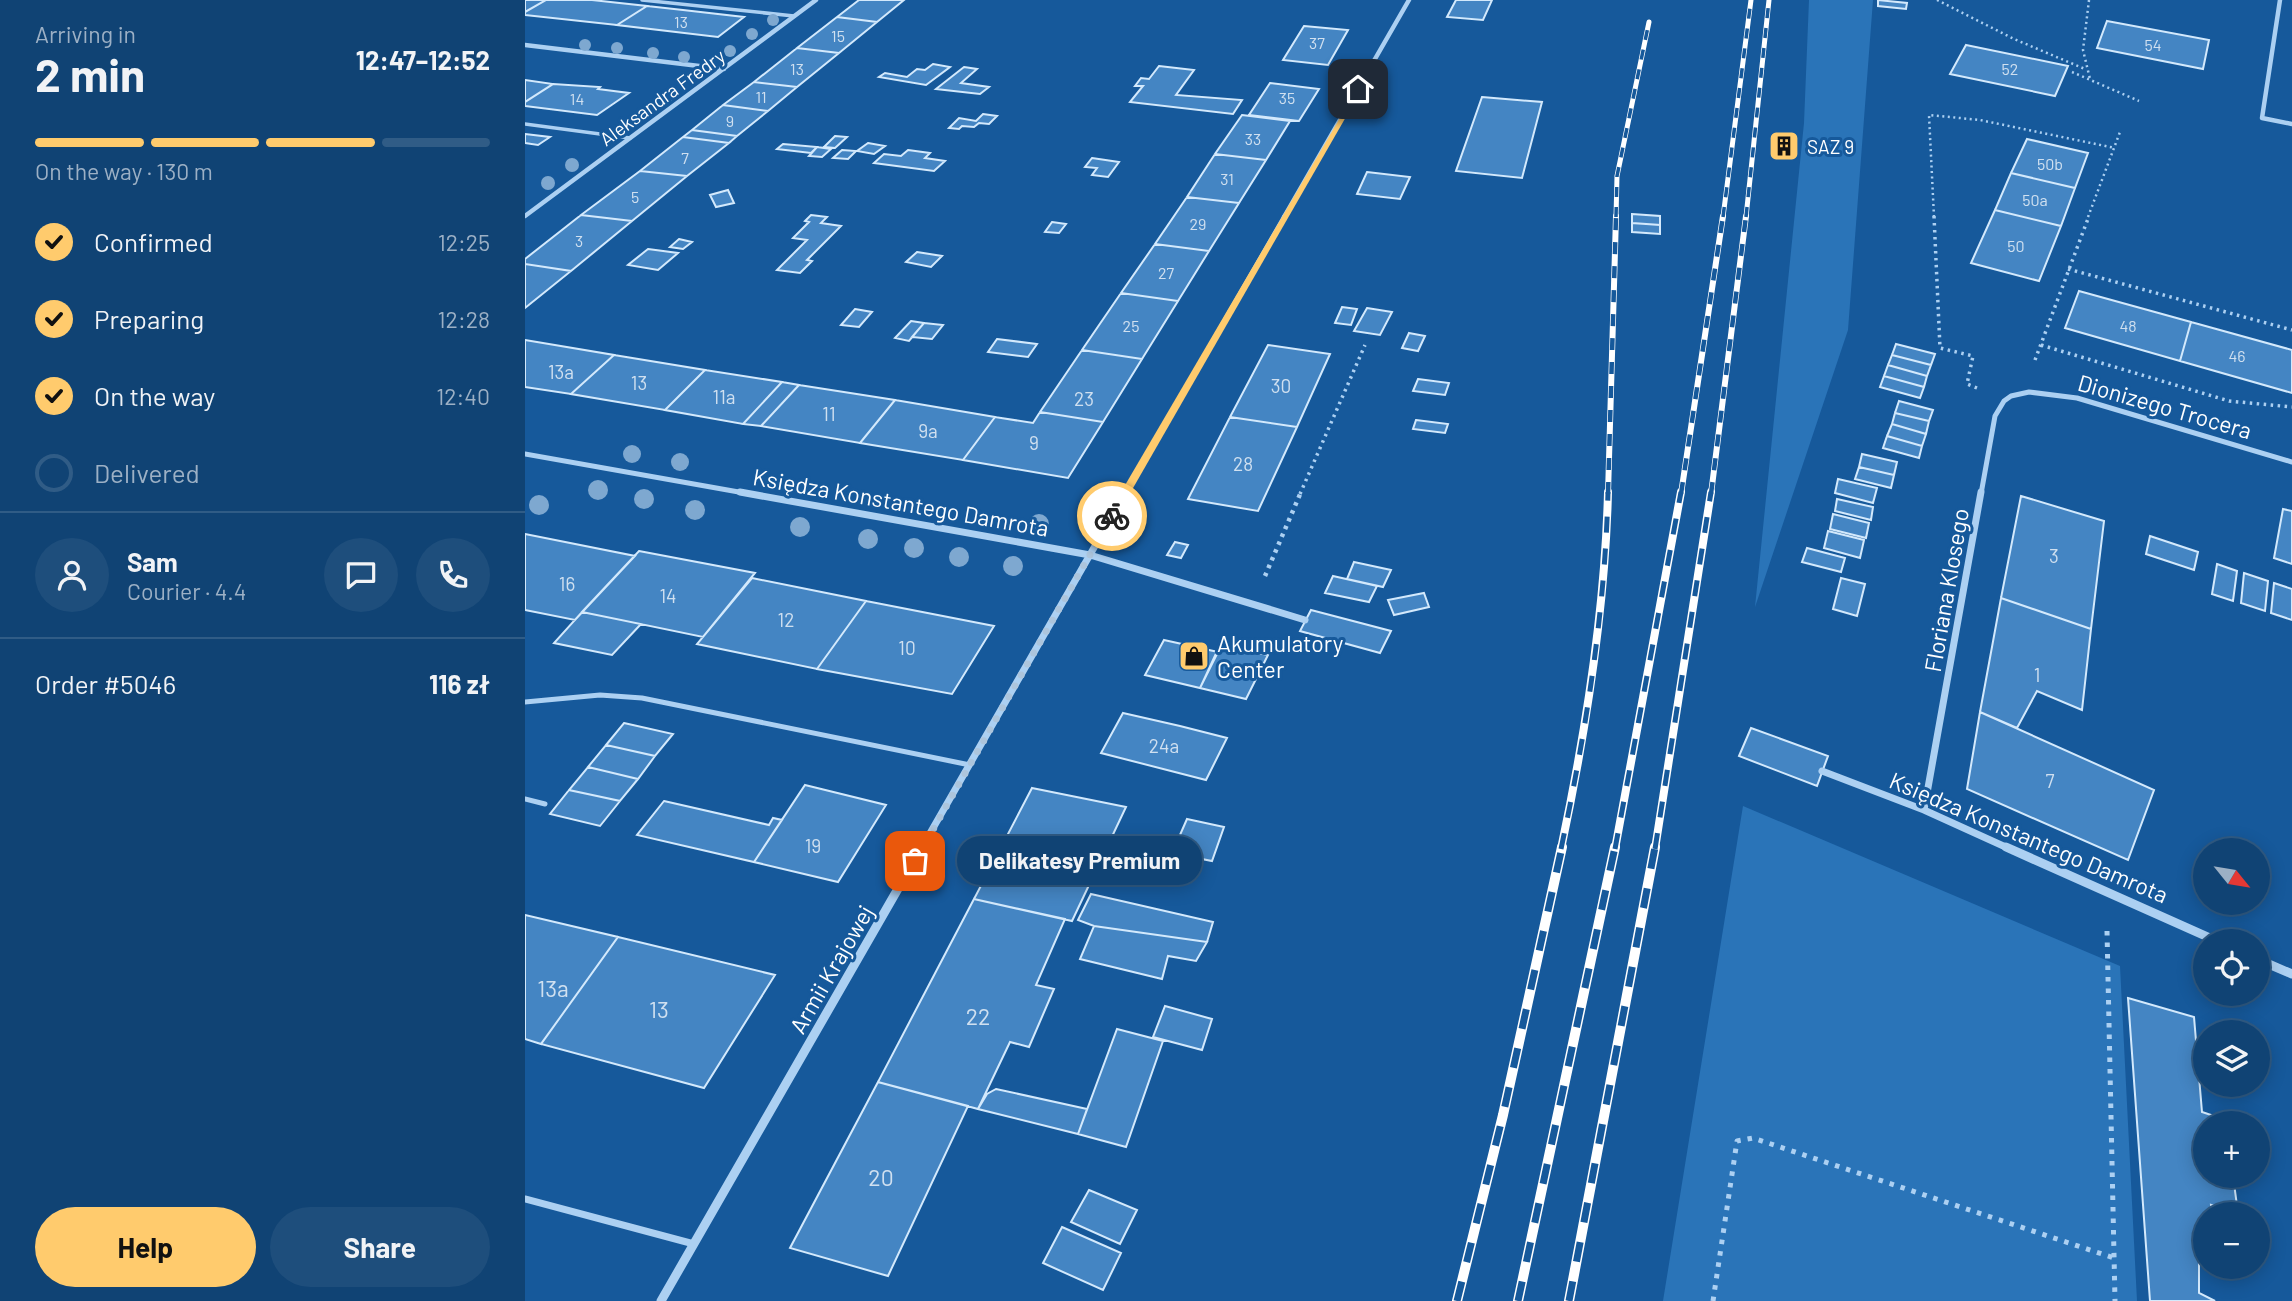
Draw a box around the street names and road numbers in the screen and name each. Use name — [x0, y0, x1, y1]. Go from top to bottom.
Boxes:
street label: Aleksandra Fredry — [595, 44, 729, 150]
street label: Dionizego Trocera — [2075, 368, 2255, 444]
street label: Księdza Konstantego Damrota — [751, 462, 1051, 542]
street label: Floriana Klosego — [1918, 506, 1974, 674]
street label: Księdza Konstantego Damrota — [1886, 766, 2172, 908]
street label: Armii Krajowej — [783, 900, 879, 1038]

